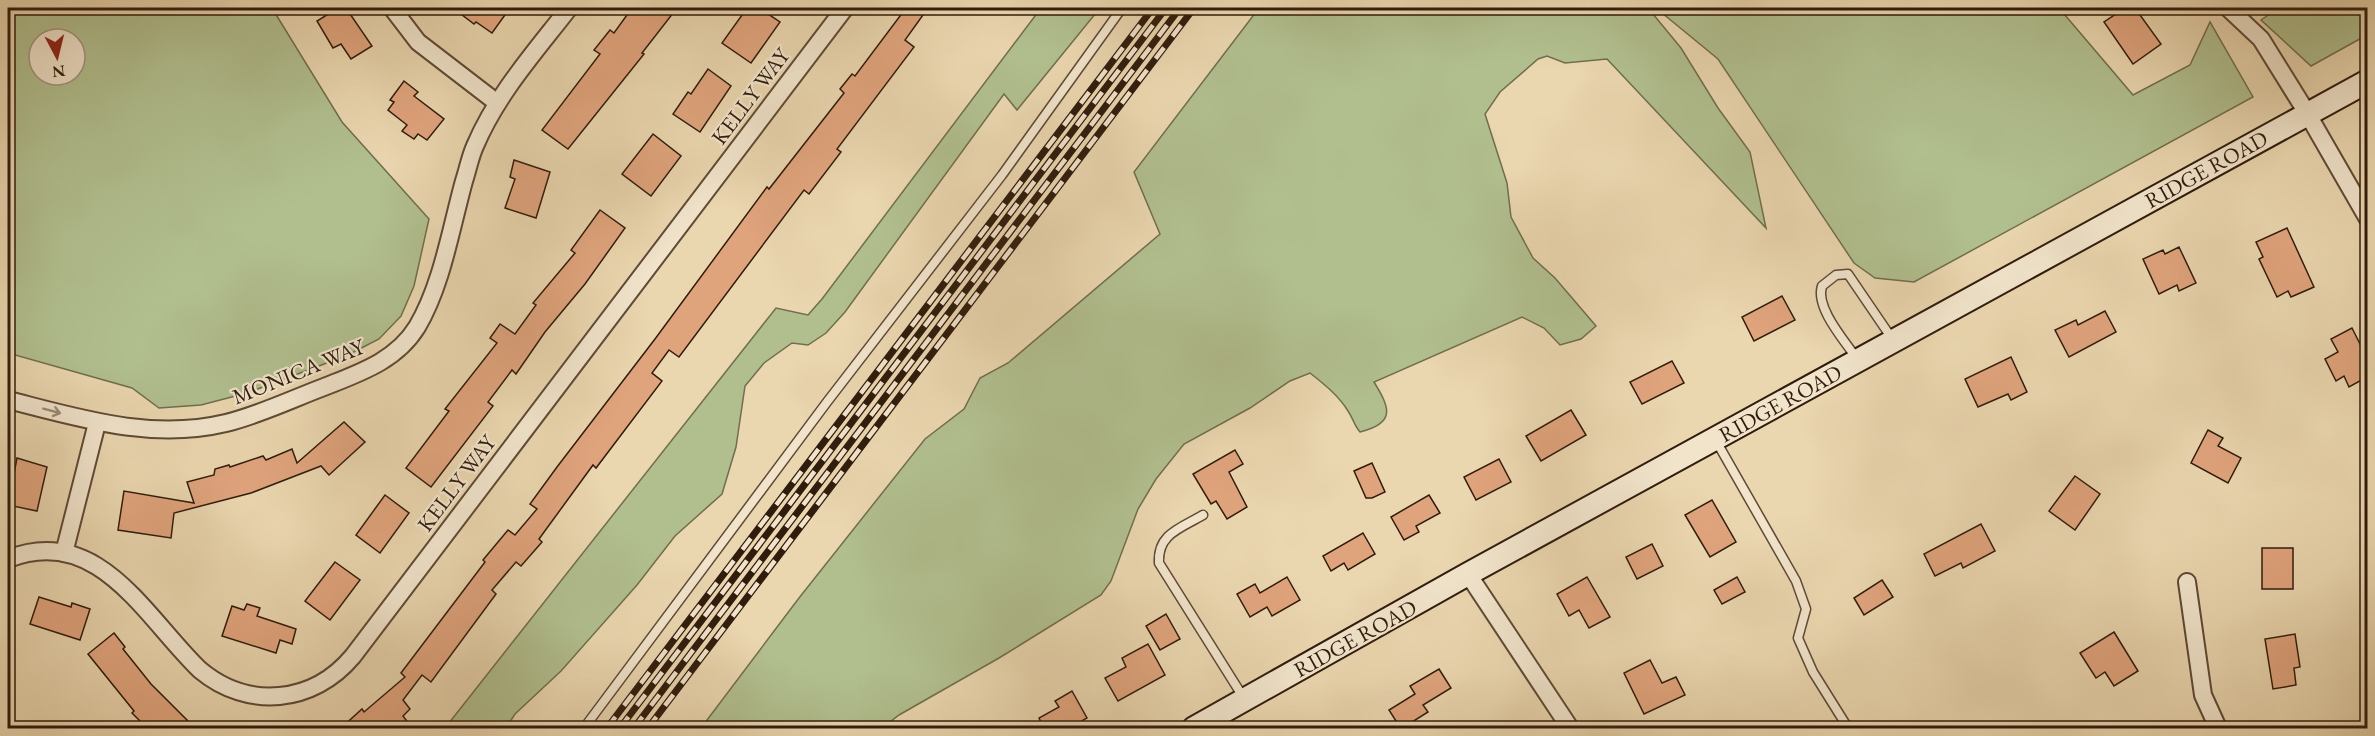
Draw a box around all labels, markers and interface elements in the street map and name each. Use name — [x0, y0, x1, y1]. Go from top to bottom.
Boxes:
north arrow — [27, 27, 87, 87]
street label: KELLY WAY — [705, 41, 797, 150]
text: N — [51, 60, 66, 83]
street label: RIDGE ROAD — [2140, 124, 2273, 215]
street label: MONICA WAY — [228, 331, 370, 411]
street label: RIDGE ROAD — [1714, 358, 1847, 449]
one-way arrow — [42, 406, 61, 418]
street label: KELLY WAY — [411, 428, 503, 537]
street label: RIDGE ROAD — [1289, 593, 1422, 684]

